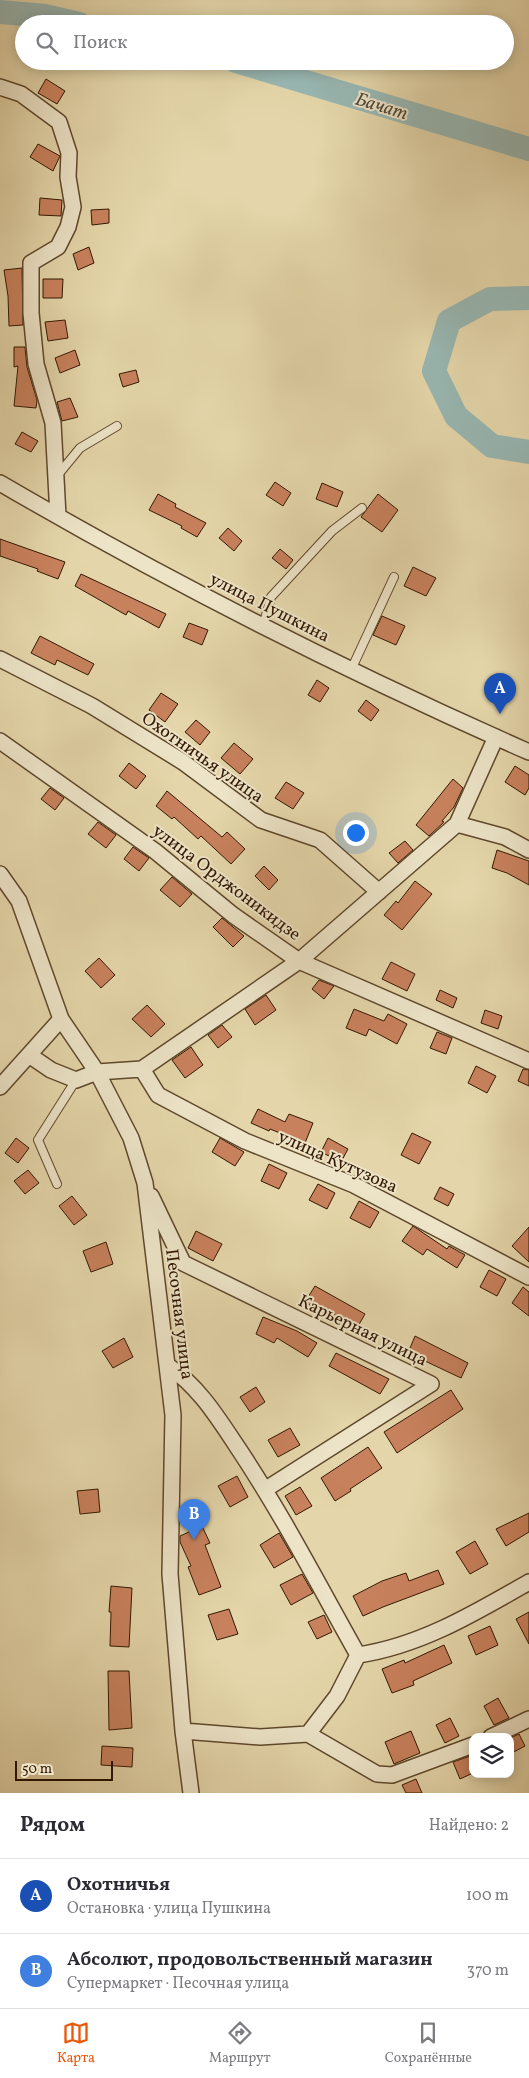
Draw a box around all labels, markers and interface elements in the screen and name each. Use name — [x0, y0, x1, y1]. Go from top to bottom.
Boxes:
search box — [15, 15, 514, 70]
icon: search — [33, 29, 61, 57]
text: Поиск — [73, 30, 127, 56]
water label: Бачат — [352, 87, 411, 127]
street label: улица Пушкина — [205, 567, 334, 649]
pin: A — [484, 673, 516, 714]
street label: Охотничья улица — [136, 707, 268, 810]
street label: улица Орджоникидзе — [147, 819, 305, 947]
your location — [343, 820, 369, 846]
street label: улица Кутузова — [274, 1125, 401, 1200]
street label: Песочная улица — [158, 1247, 199, 1381]
street label: Карьерная улица — [293, 1289, 431, 1374]
pin: B — [178, 1499, 210, 1540]
map controls — [469, 1733, 514, 1778]
button: layers — [469, 1733, 514, 1778]
scale bar — [15, 1758, 112, 1781]
text: 50 m — [22, 1760, 52, 1779]
text: Рядом — [20, 1811, 85, 1840]
text: Найдено: 2 — [429, 1815, 509, 1837]
text: Охотничья — [67, 1872, 170, 1898]
text: A — [30, 1885, 42, 1907]
text: 100 m — [466, 1885, 509, 1907]
text: Остановка · улица Пушкина — [67, 1898, 271, 1920]
text: Абсолют, продовольственный магазин — [67, 1947, 433, 1973]
text: B — [31, 1960, 41, 1982]
text: 370 m — [467, 1960, 509, 1982]
text: Супермаркет · Песочная улица — [67, 1973, 289, 1995]
tab: Карта — [57, 2019, 95, 2068]
tab: Маршрут — [209, 2019, 271, 2068]
tab: Сохранённые — [385, 2019, 472, 2068]

